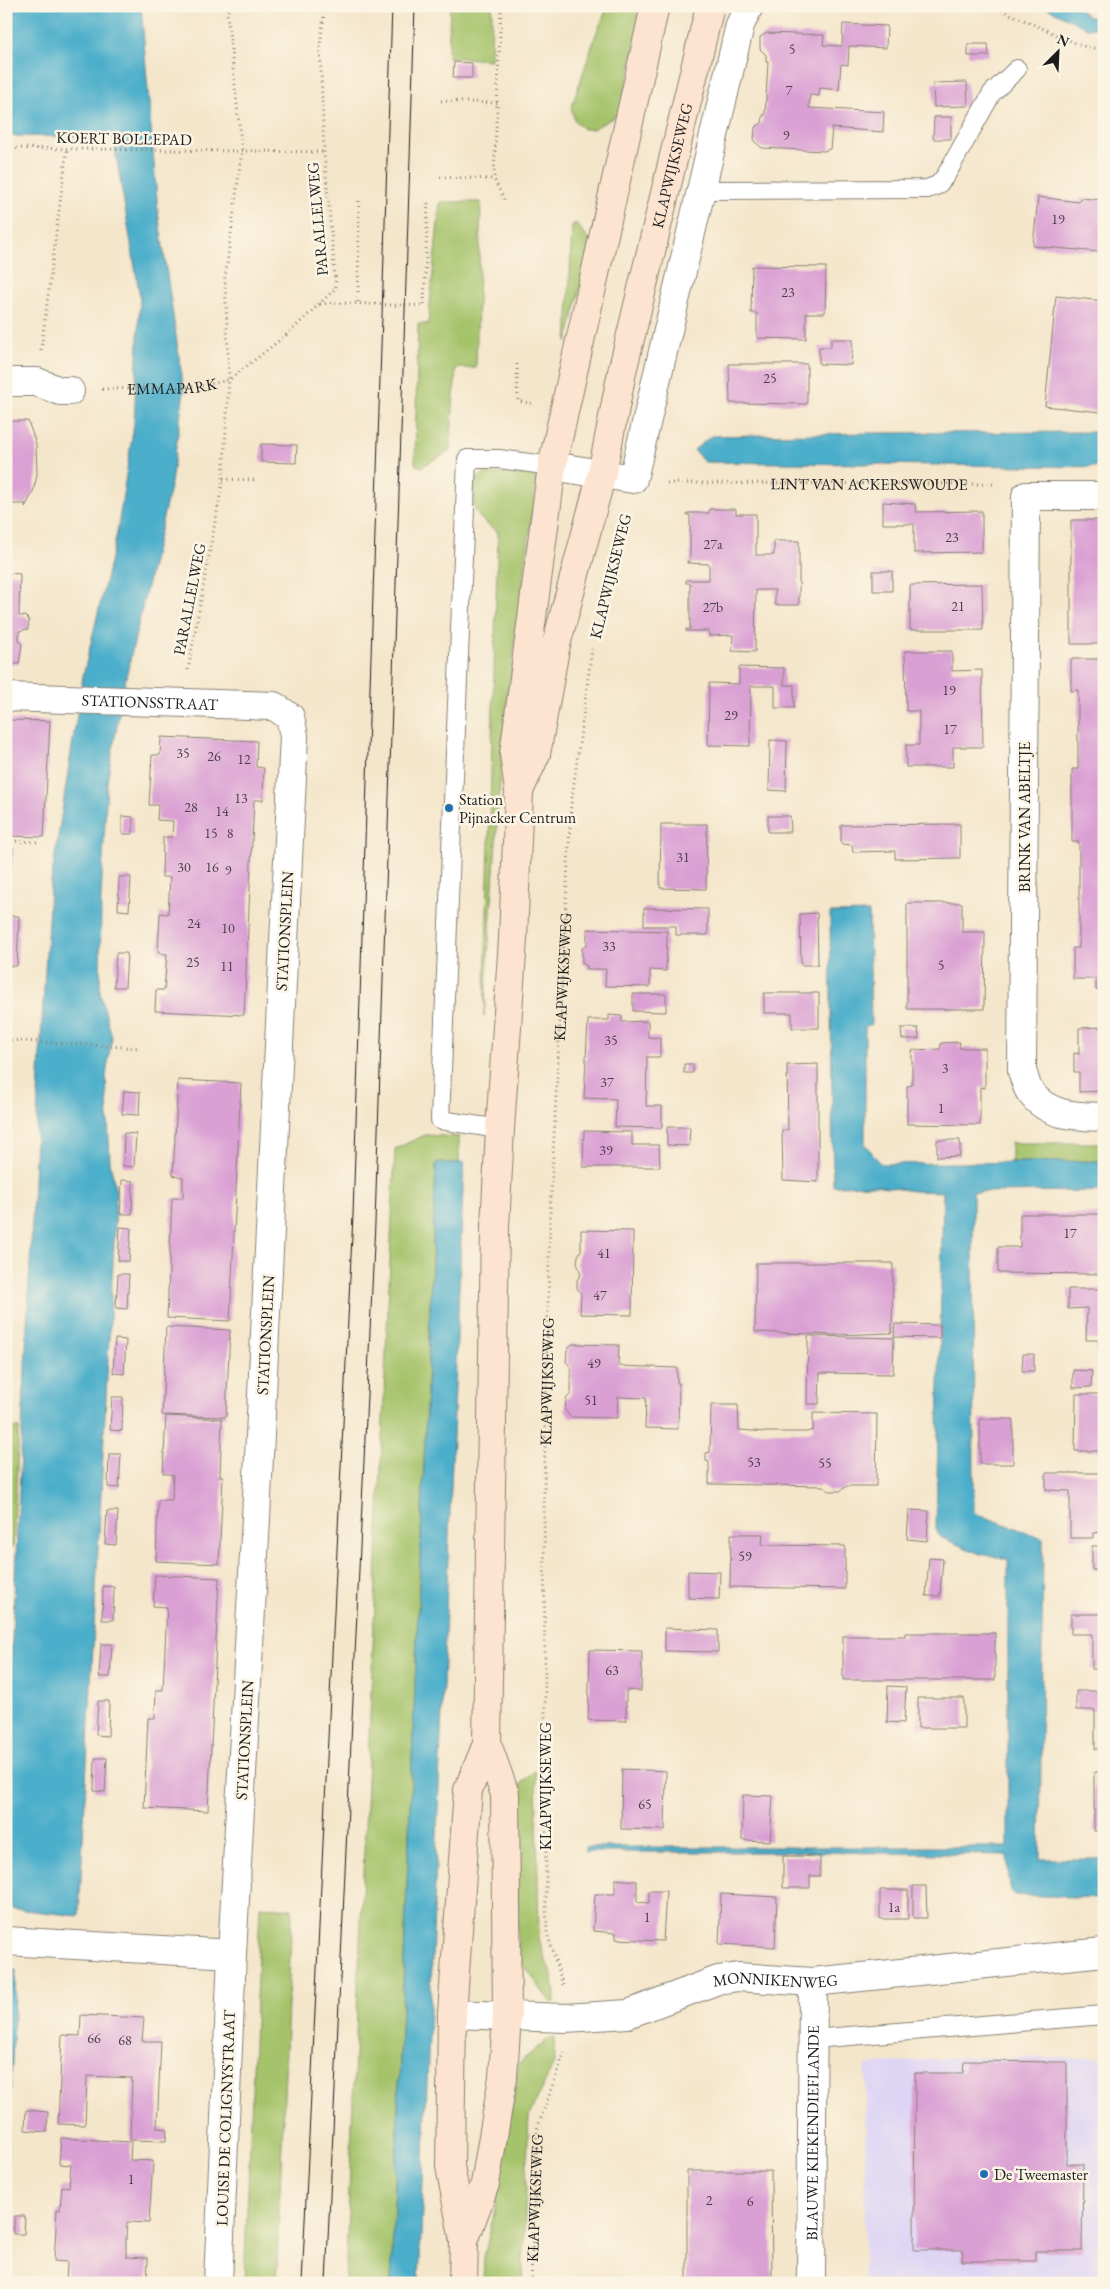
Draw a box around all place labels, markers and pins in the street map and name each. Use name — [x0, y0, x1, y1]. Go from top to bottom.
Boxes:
place label: Station Pijnacker Centrum — [459, 789, 577, 828]
marker: Station Pijnacker Centrum — [443, 802, 455, 814]
place label: De Tweemaster — [994, 2164, 1089, 2185]
marker: De Tweemaster — [978, 2168, 990, 2180]

